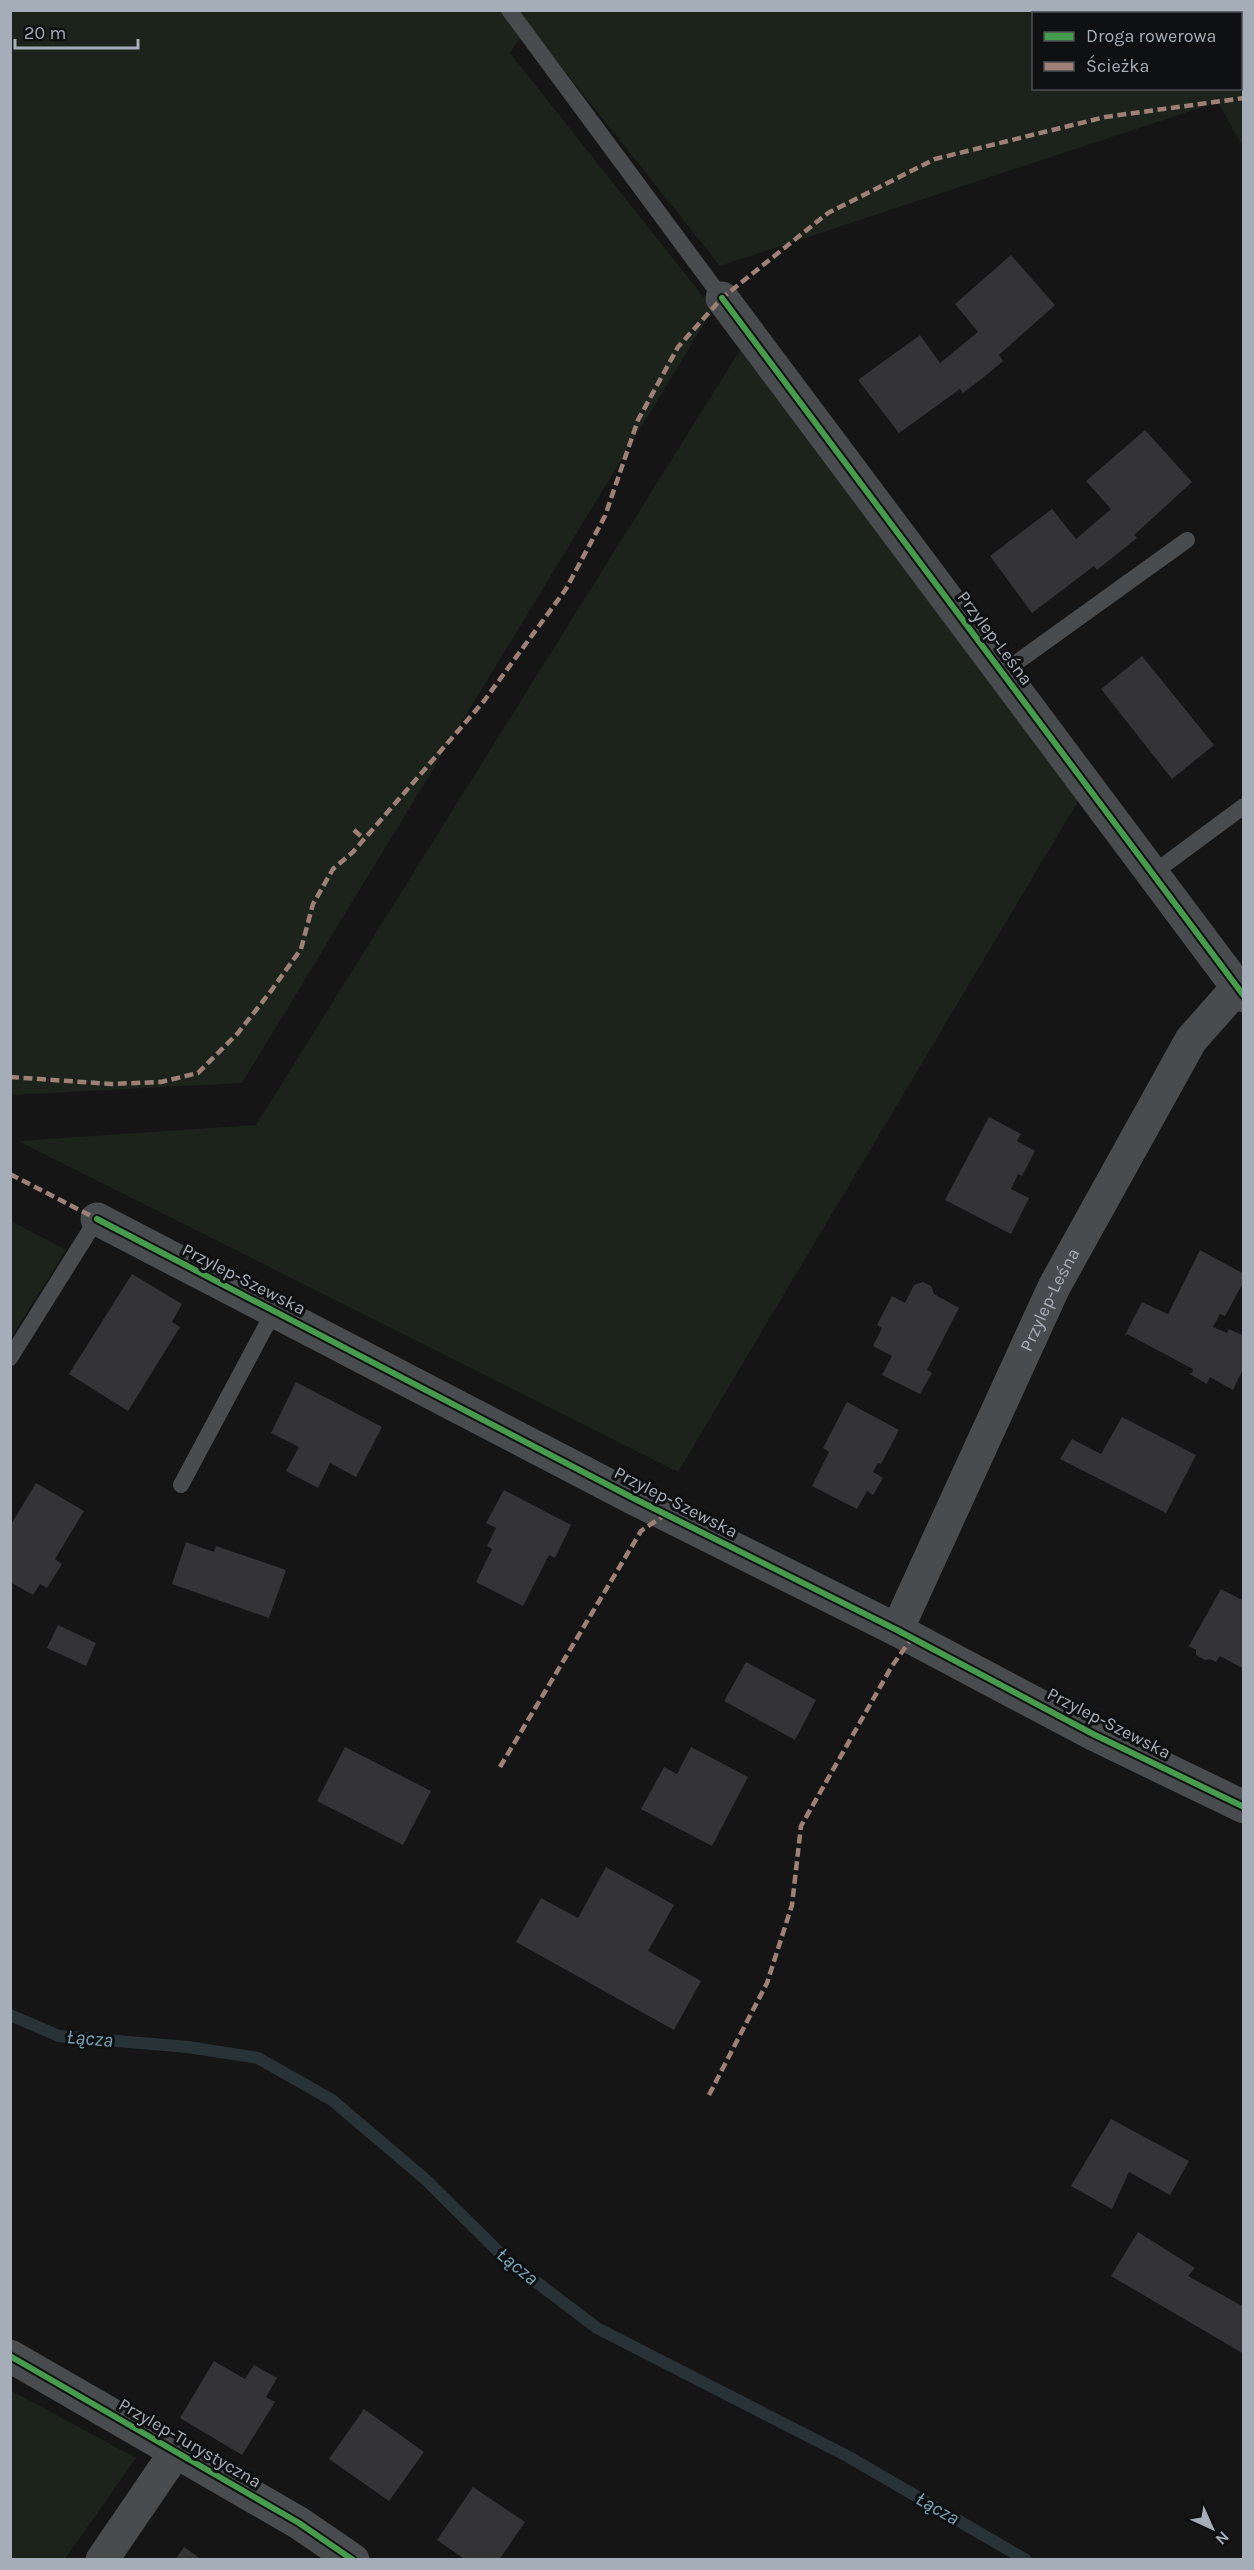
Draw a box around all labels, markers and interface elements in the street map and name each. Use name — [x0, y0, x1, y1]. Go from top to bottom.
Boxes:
scale bar — [15, 12, 138, 50]
legend — [1032, 12, 1242, 90]
text: 20 m — [24, 22, 66, 44]
text: Droga rowerowa — [1086, 25, 1217, 47]
text: Ścieżka — [1086, 54, 1149, 77]
street label: Przylep-Leśna — [952, 587, 1038, 689]
street label: Przylep-Szewska — [179, 1238, 309, 1320]
street label: Przylep-Leśna — [1015, 1244, 1084, 1355]
street label: Przylep-Szewska — [611, 1461, 741, 1543]
street label: Przylep-Szewska — [1044, 1682, 1174, 1764]
water label: Łącza — [66, 2025, 114, 2052]
water label: Łącza — [492, 2243, 543, 2290]
street label: Przylep-Turystyczna — [115, 2393, 265, 2493]
water label: Łącza — [912, 2487, 964, 2530]
north arrow — [1182, 2498, 1242, 2558]
text: N — [1211, 2527, 1233, 2549]

